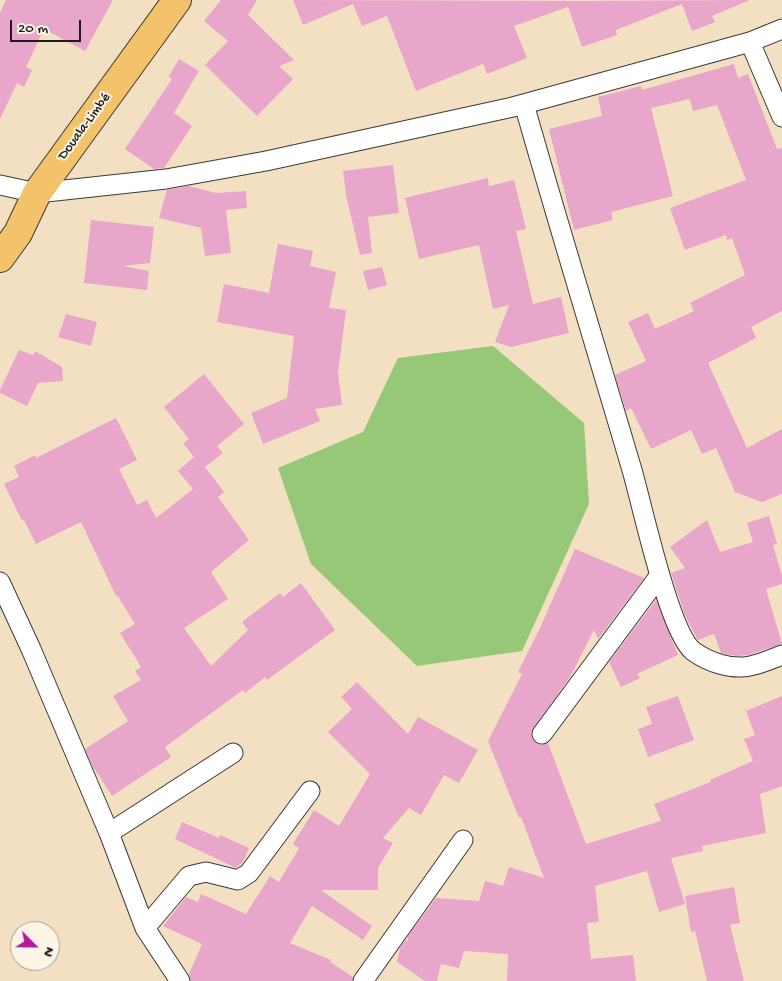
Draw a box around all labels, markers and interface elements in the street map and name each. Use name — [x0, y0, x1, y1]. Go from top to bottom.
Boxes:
scale bar — [12, 10, 84, 42]
text: 20 m — [18, 20, 48, 38]
street label: Douala-Limbé — [55, 90, 115, 164]
north arrow — [10, 921, 60, 971]
text: N — [39, 944, 58, 959]

